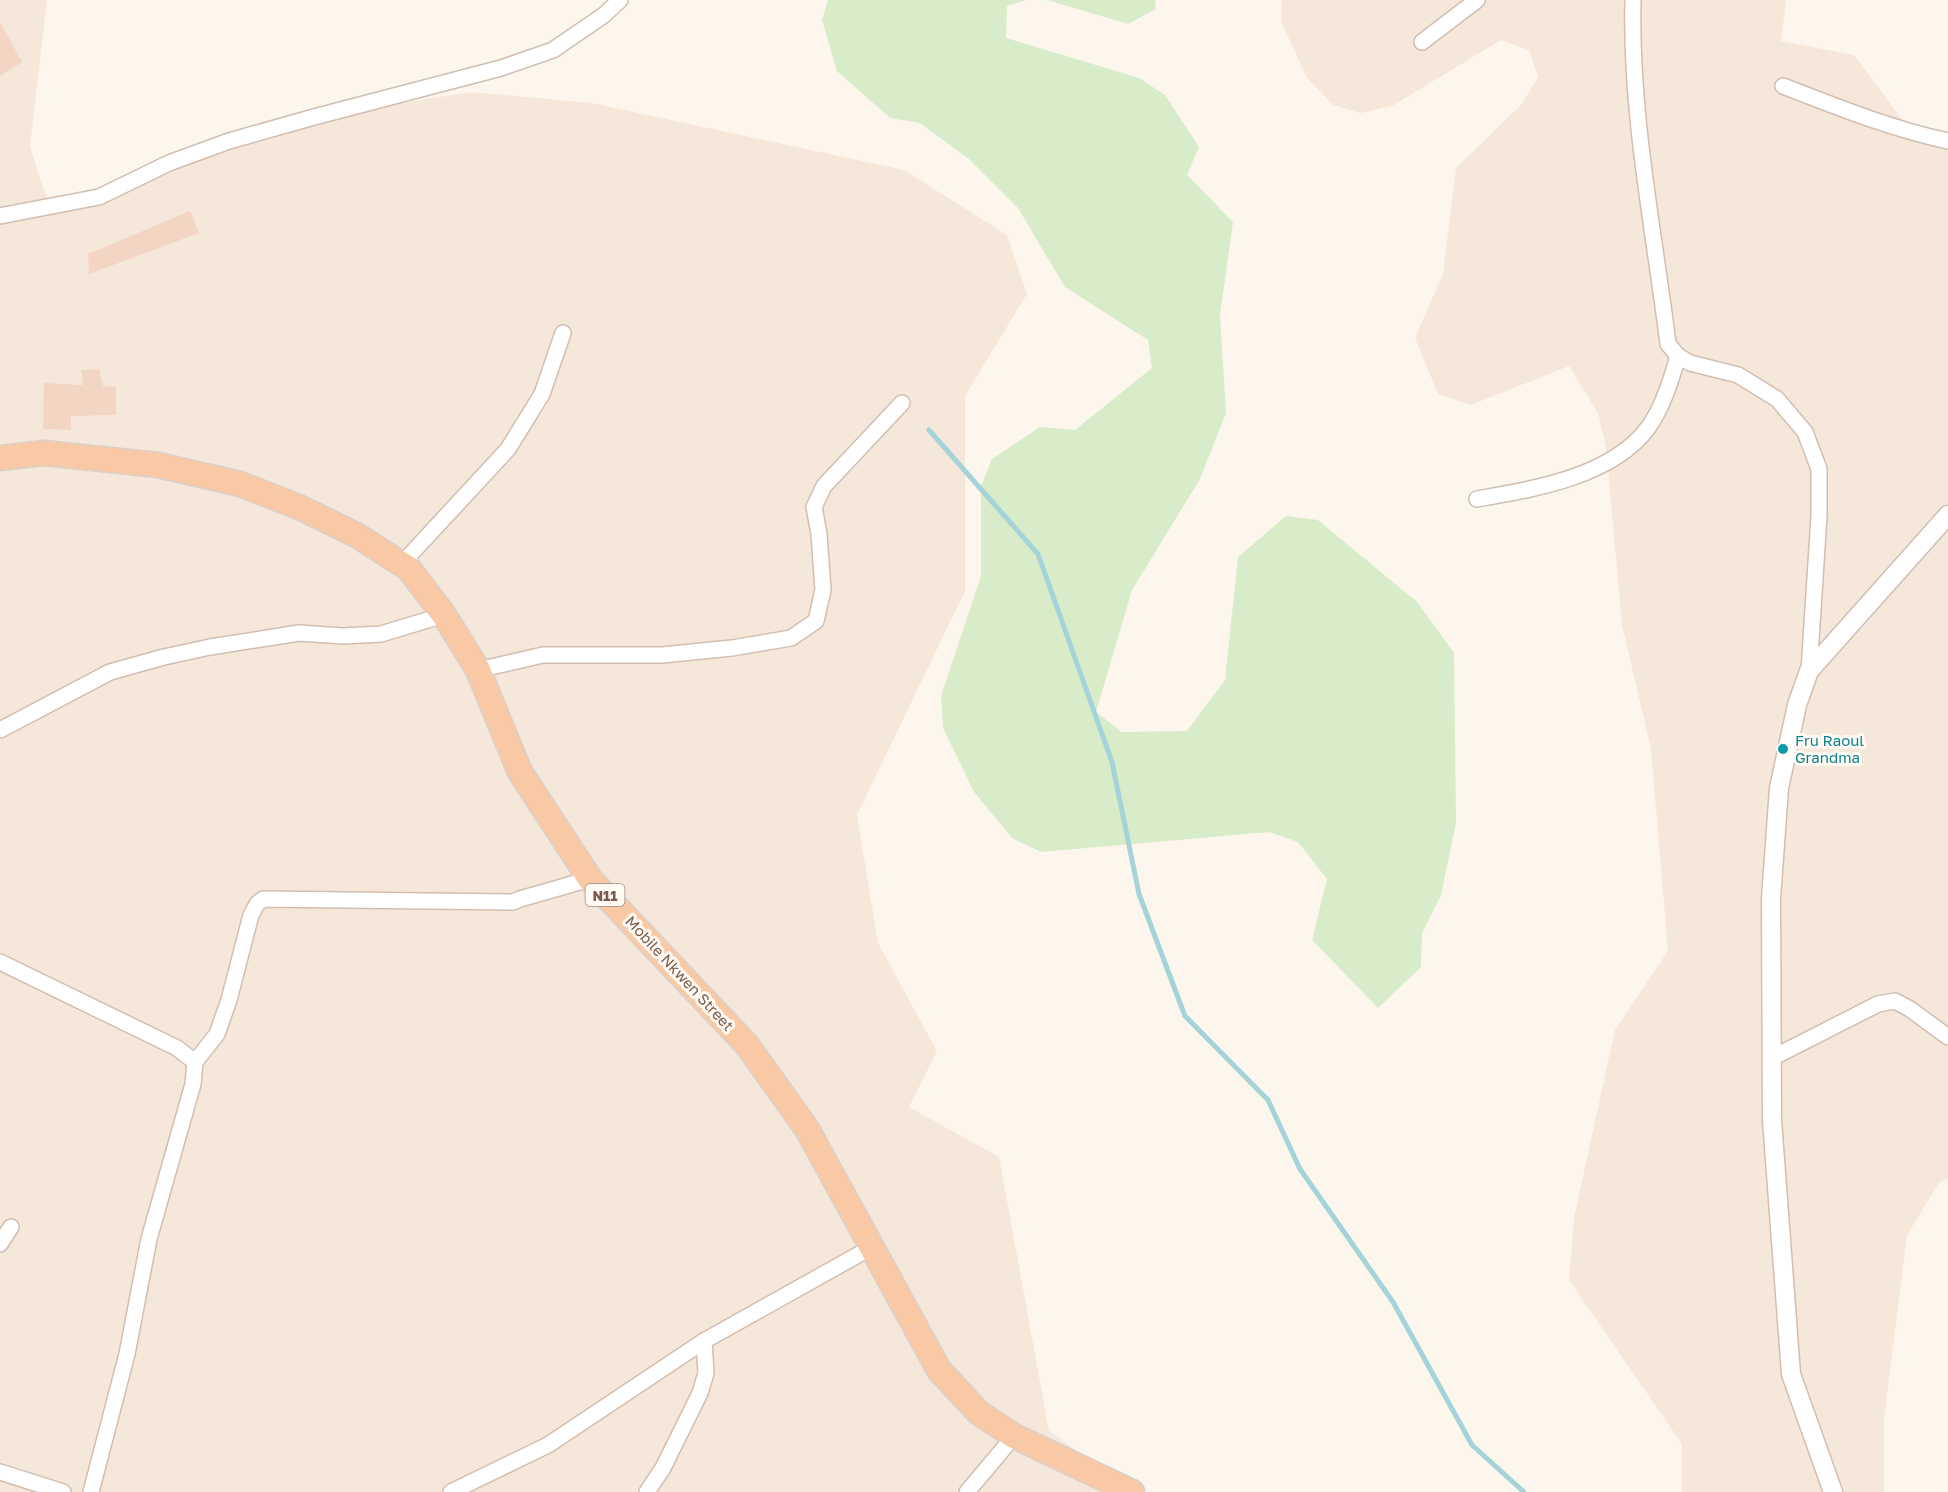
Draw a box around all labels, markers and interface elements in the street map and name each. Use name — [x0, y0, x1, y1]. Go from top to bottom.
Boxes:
place label: Fru Raoul Grandma — [1795, 731, 1864, 766]
marker: Fru Raoul Grandma — [1776, 742, 1790, 756]
road number: N11 — [586, 884, 624, 906]
street label: Mobile Nkwen Street — [622, 912, 738, 1034]

